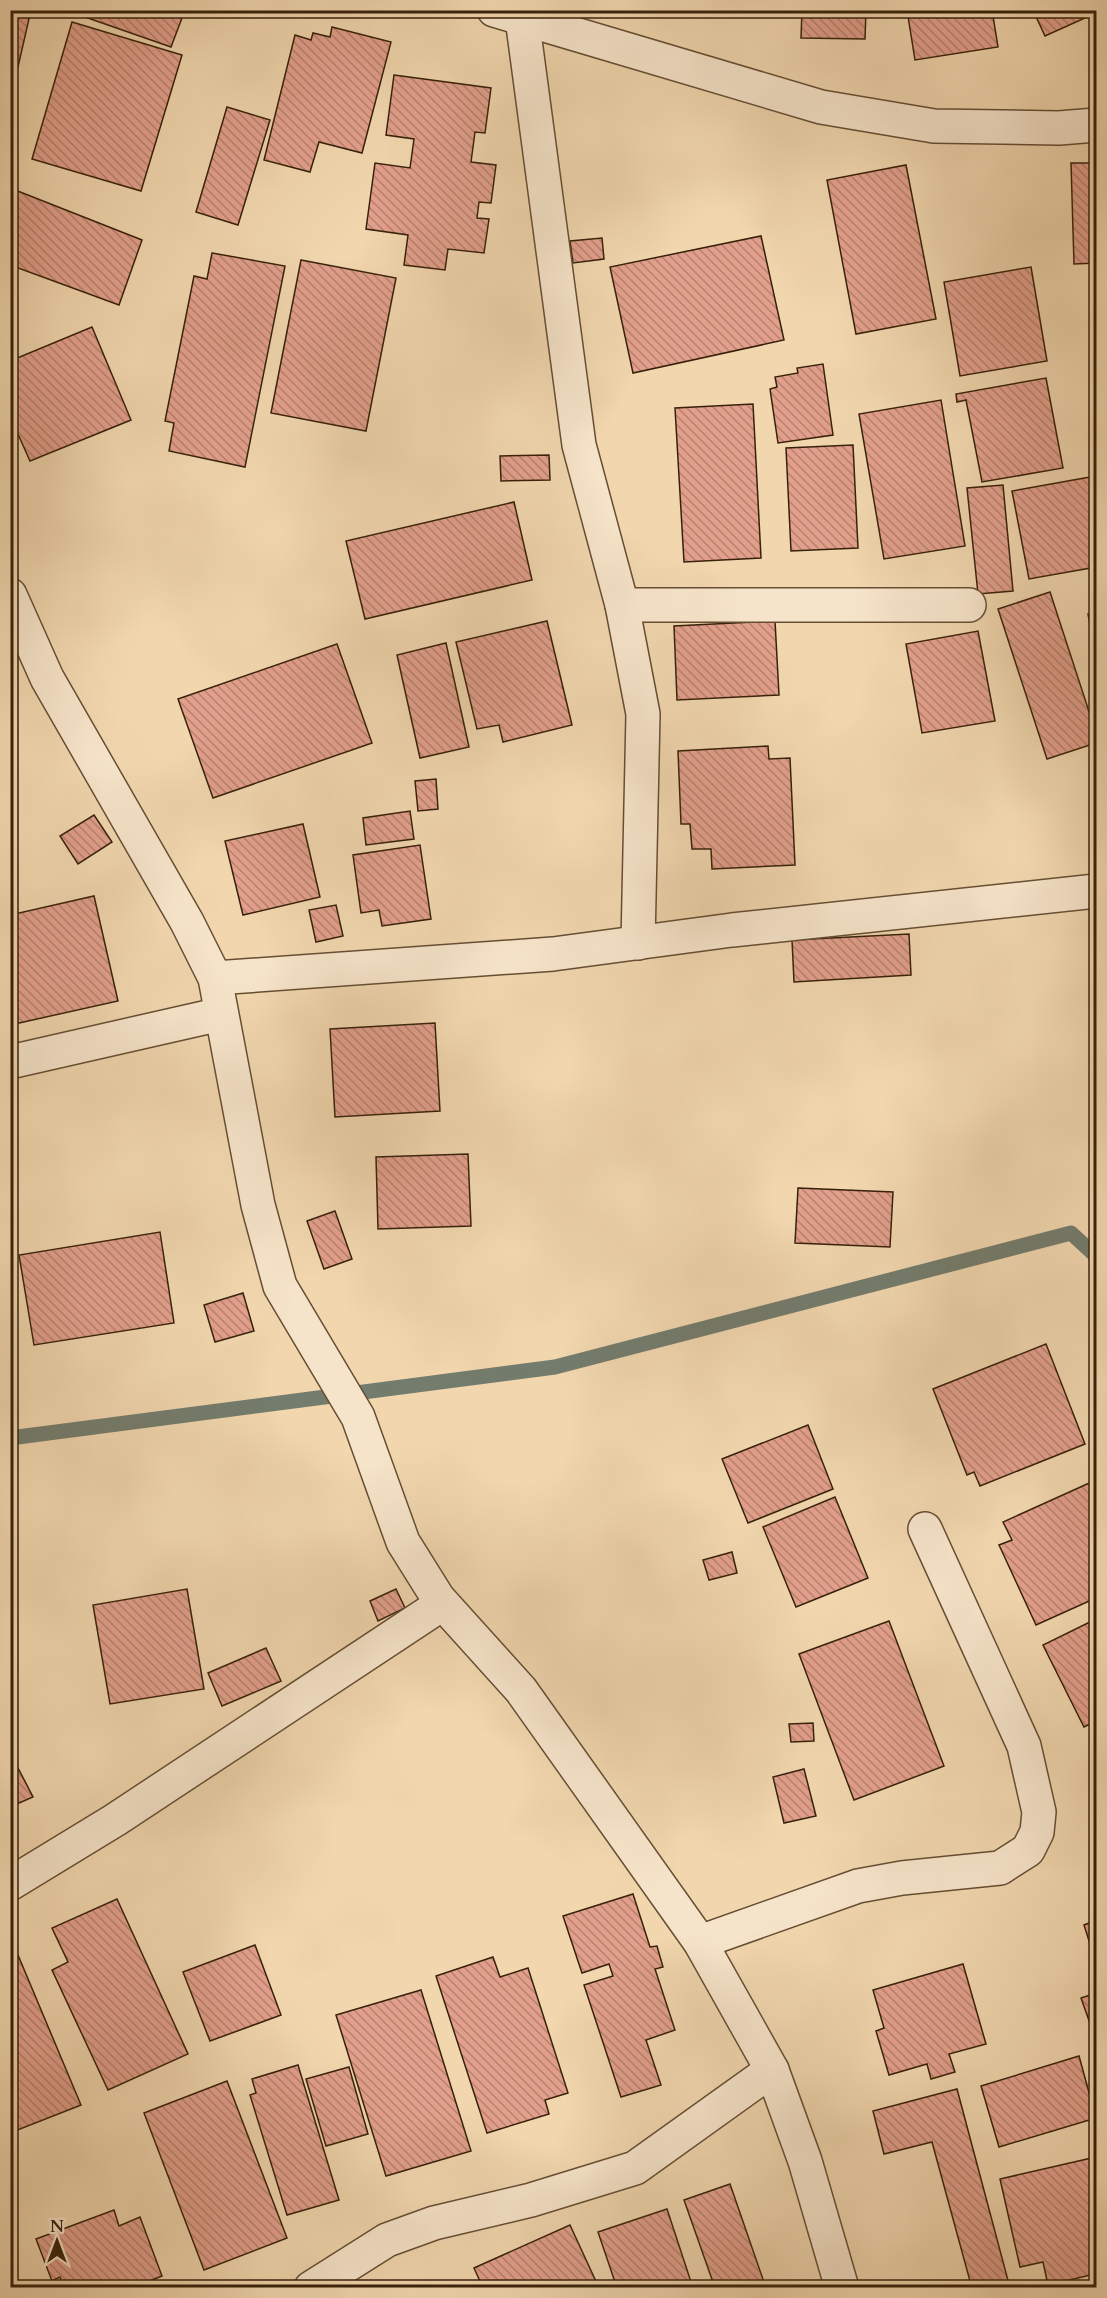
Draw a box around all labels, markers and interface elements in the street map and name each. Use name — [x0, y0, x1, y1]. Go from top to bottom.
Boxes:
north arrow — [27, 2211, 87, 2271]
text: N — [50, 2216, 64, 2238]

